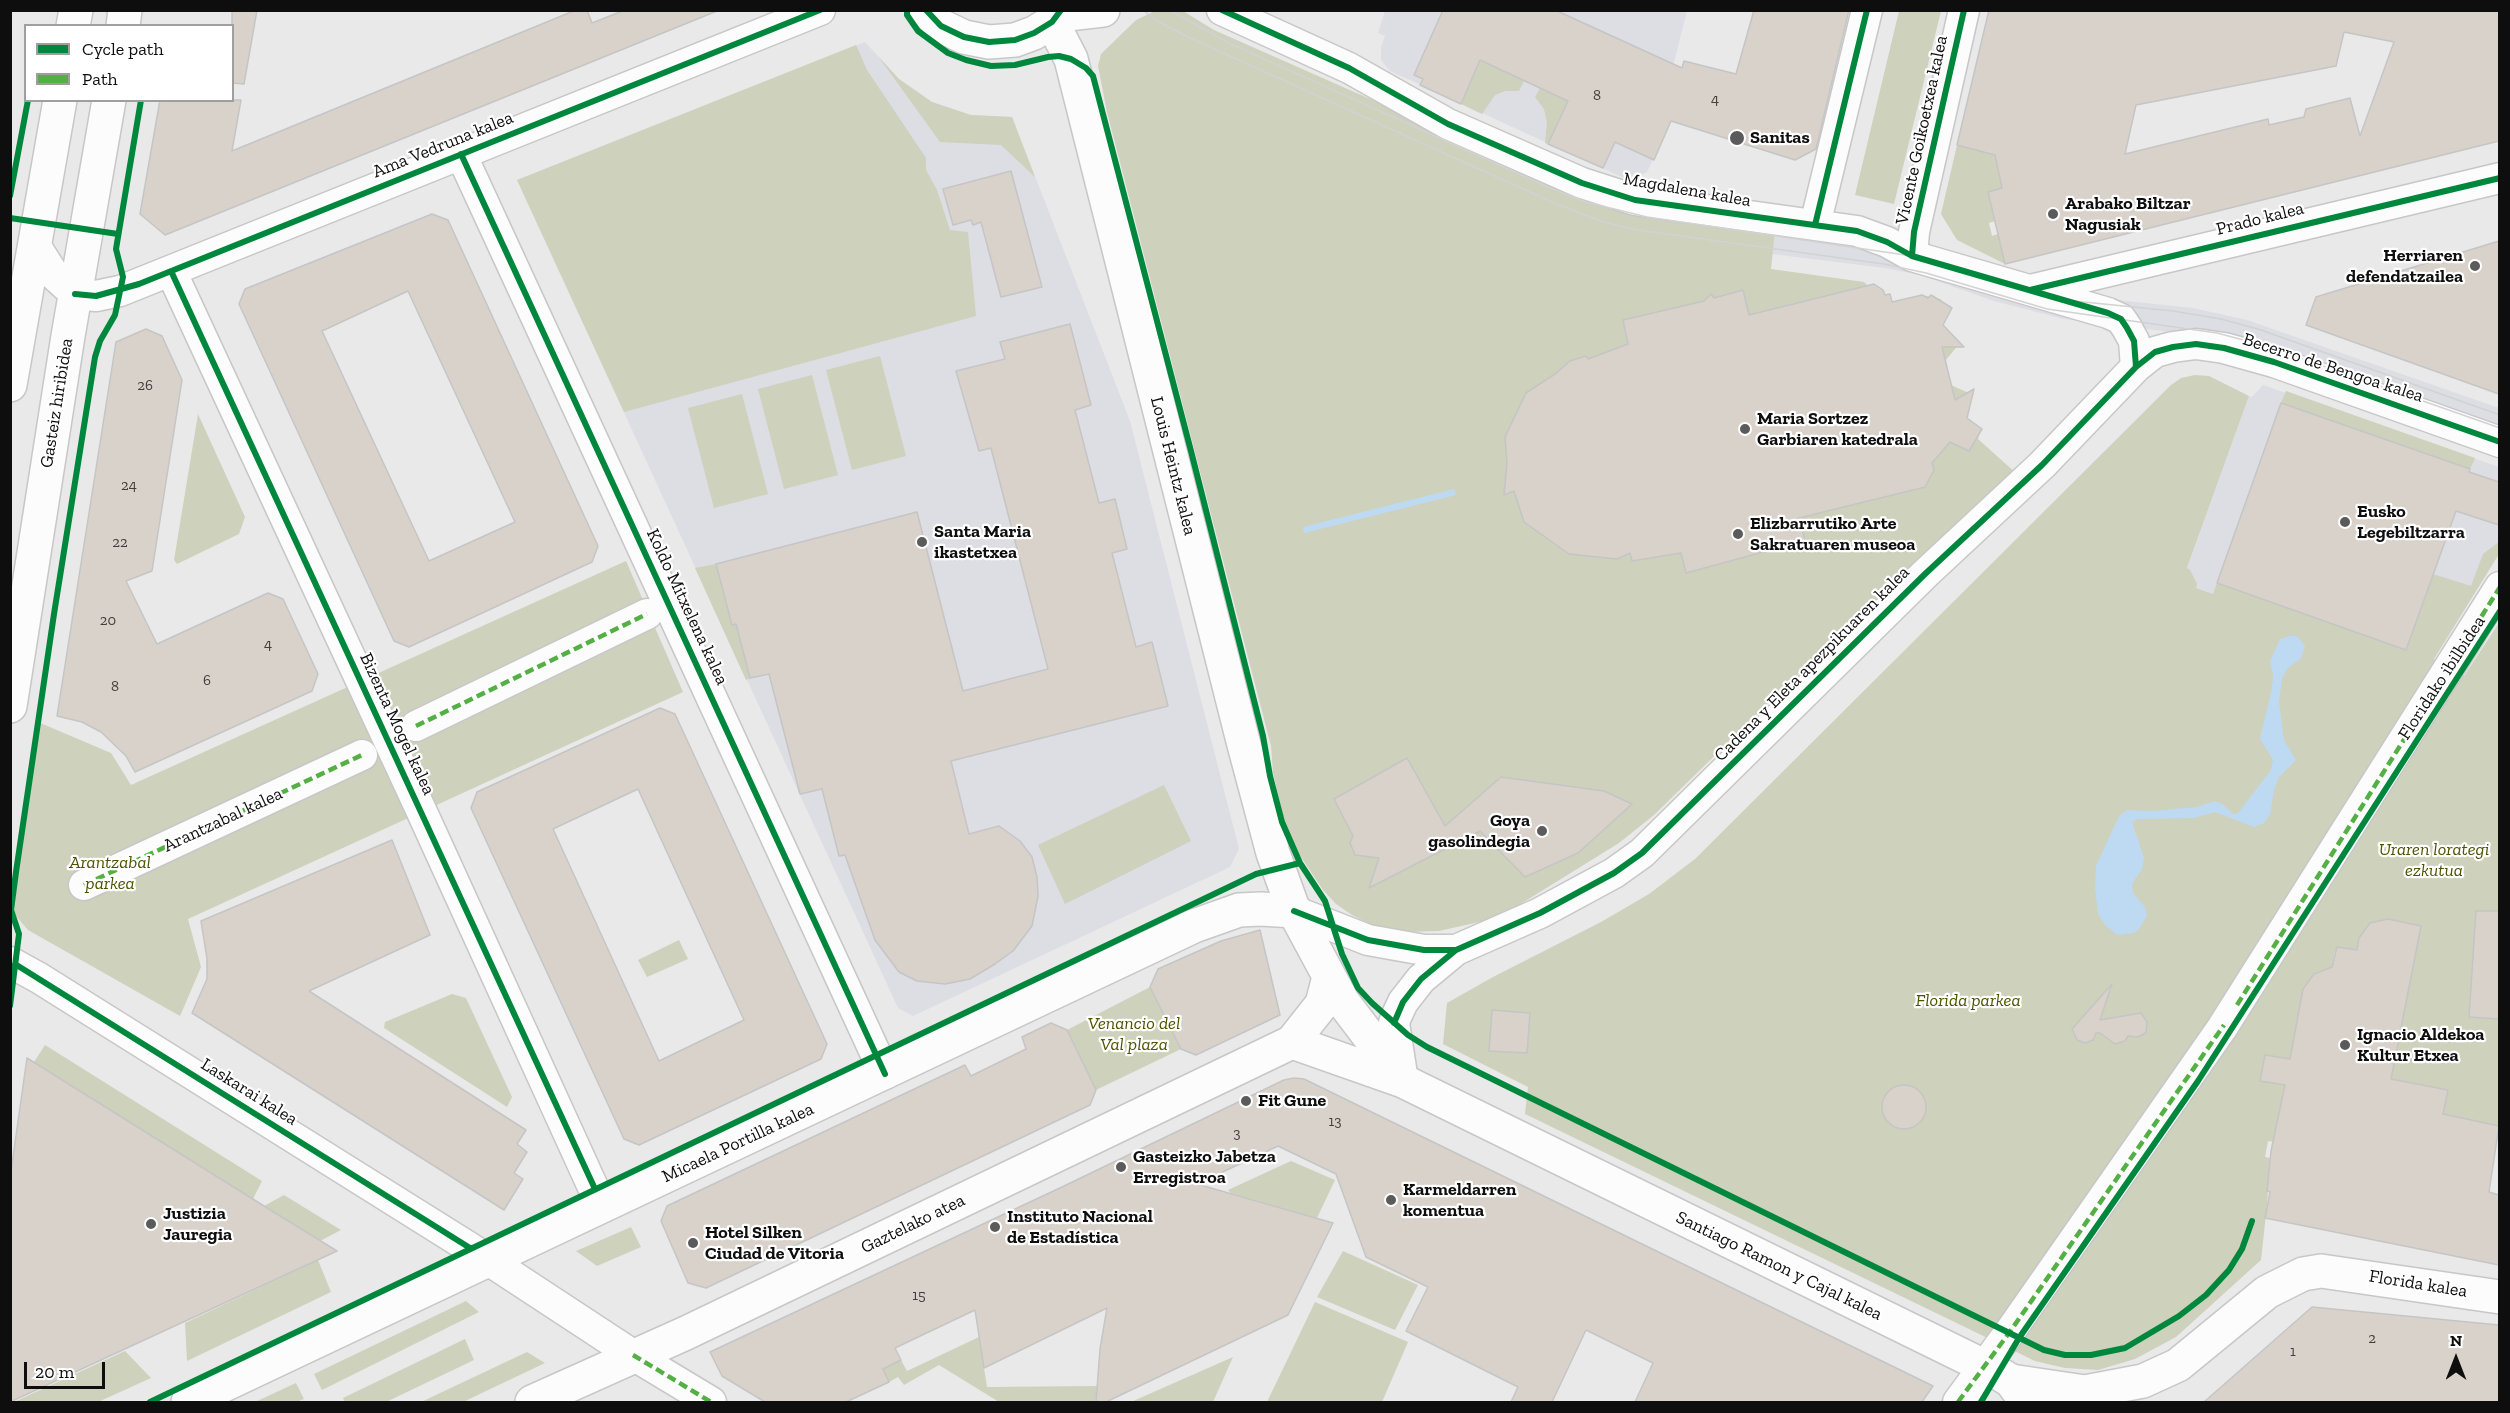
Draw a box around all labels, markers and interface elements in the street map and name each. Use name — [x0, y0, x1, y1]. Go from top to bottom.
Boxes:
legend — [24, 24, 234, 102]
street label: Vicente Goikoetxea kalea — [1891, 33, 1953, 227]
text: Cycle path — [82, 38, 164, 60]
text: Path — [82, 68, 118, 90]
house number: 8 — [1593, 87, 1601, 105]
house number: 4 — [1711, 91, 1719, 109]
street label: Ama Vedruna kalea — [370, 107, 516, 183]
place label: Sanitas — [1750, 127, 1810, 149]
marker: Sanitas — [1728, 129, 1746, 147]
street label: Magdalena kalea — [1622, 168, 1752, 212]
place label: Arabako Biltzar Nagusiak — [2065, 193, 2191, 236]
street label: Prado kalea — [2214, 198, 2306, 240]
marker: Arabako Biltzar Nagusiak — [2046, 207, 2060, 221]
place label: Herriaren defendatzailea — [2346, 245, 2463, 288]
marker: Herriaren defendatzailea — [2468, 259, 2482, 273]
street label: Becerro de Bengoa kalea — [2240, 329, 2426, 407]
street label: Gasteiz hiribidea — [36, 337, 78, 469]
house number: 26 — [137, 377, 153, 395]
street label: Louis Heintz kalea — [1145, 394, 1201, 538]
place label: Maria Sortzez Garbiaren katedrala — [1757, 408, 1918, 450]
marker: Maria Sortzez Garbiaren katedrala — [1738, 422, 1752, 436]
house number: 24 — [121, 477, 137, 495]
place label: Eusko Legebiltzarra — [2357, 501, 2465, 544]
place label: Elizbarrutiko Arte Sakratuaren museoa — [1750, 513, 1915, 556]
marker: Eusko Legebiltzarra — [2338, 515, 2352, 529]
place label: Santa Maria ikastetxea — [934, 521, 1031, 564]
street label: Koldo Mitxelena kalea — [641, 526, 733, 688]
marker: Elizbarrutiko Arte Sakratuaren museoa — [1731, 527, 1745, 541]
house number: 22 — [112, 534, 128, 552]
marker: Santa Maria ikastetxea — [915, 535, 929, 549]
street label: Cadena y Eleta apezpikuaren kalea — [1710, 562, 1914, 766]
house number: 20 — [100, 612, 116, 630]
street label: Floridako ibilbidea — [2394, 612, 2490, 744]
house number: 4 — [264, 636, 272, 654]
street label: Bizenta Mogel kalea — [355, 649, 439, 799]
house number: 6 — [203, 672, 211, 690]
house number: 8 — [111, 678, 119, 696]
street label: Arantzabal kalea — [160, 783, 286, 857]
place label: Goya gasolindegia — [1428, 810, 1530, 852]
marker: Goya gasolindegia — [1535, 824, 1549, 838]
park label: Uraren lorategi ezkutua — [2379, 839, 2489, 882]
park label: Arantzabal parkea — [69, 852, 151, 894]
park label: Florida parkea — [1915, 990, 2021, 1012]
park label: Venancio del Val plaza — [1088, 1013, 1180, 1056]
place label: Ignacio Aldekoa Kultur Etxea — [2357, 1024, 2484, 1066]
marker: Ignacio Aldekoa Kultur Etxea — [2338, 1038, 2352, 1052]
street label: Laskarai kalea — [197, 1054, 301, 1130]
place label: Fit Gune — [1258, 1090, 1326, 1112]
marker: Fit Gune — [1239, 1094, 1253, 1108]
street label: Micaela Portilla kalea — [659, 1098, 817, 1188]
house number: 13 — [1328, 1113, 1342, 1131]
house number: 3 — [1233, 1125, 1241, 1143]
place label: Gasteizko Jabetza Erregistroa — [1133, 1146, 1276, 1188]
marker: Gasteizko Jabetza Erregistroa — [1114, 1160, 1128, 1174]
place label: Karmeldarren komentua — [1403, 1179, 1516, 1222]
street label: Gaztelako atea — [857, 1190, 969, 1258]
marker: Karmeldarren komentua — [1384, 1193, 1398, 1207]
place label: Justizia Jauregia — [163, 1203, 232, 1246]
place label: Instituto Nacional de Estadística — [1007, 1206, 1153, 1248]
street label: Santiago Ramon y Cajal kalea — [1672, 1207, 1886, 1325]
marker: Justizia Jauregia — [144, 1217, 158, 1231]
marker: Instituto Nacional de Estadística — [988, 1220, 1002, 1234]
place label: Hotel Silken Ciudad de Vitoria — [705, 1222, 844, 1264]
marker: Hotel Silken Ciudad de Vitoria — [686, 1236, 700, 1250]
street label: Florida kalea — [2367, 1266, 2469, 1302]
house number: 15 — [912, 1287, 926, 1305]
north arrow — [2426, 1329, 2486, 1389]
house number: 2 — [2368, 1330, 2376, 1348]
text: N — [2450, 1331, 2462, 1350]
house number: 1 — [2290, 1343, 2296, 1361]
scale bar — [27, 1350, 108, 1388]
text: 20 m — [35, 1361, 74, 1383]

